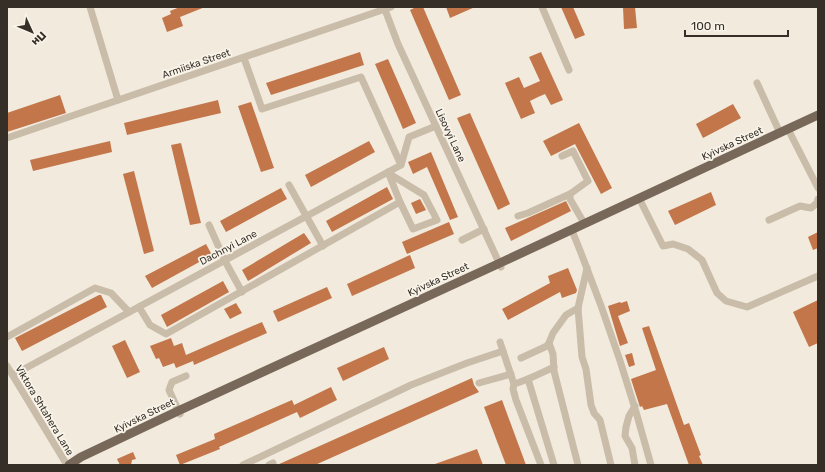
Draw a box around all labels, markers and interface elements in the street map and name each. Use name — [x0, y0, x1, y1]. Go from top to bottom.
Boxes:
north arrow — [12, 12, 52, 52]
scale bar — [685, 12, 788, 38]
text: 100 m — [691, 19, 725, 33]
text: Пн — [29, 29, 49, 49]
street label: Armiiska Street — [161, 47, 232, 81]
street label: Lisovyi Lane — [433, 107, 468, 164]
street label: Kyivska Street — [700, 125, 765, 163]
street label: Dachnyi Lane — [198, 228, 260, 268]
street label: Kyivska Street — [406, 261, 471, 299]
street label: Viktora Shtahera Lane — [12, 363, 76, 458]
street label: Kyivska Street — [112, 396, 177, 436]

